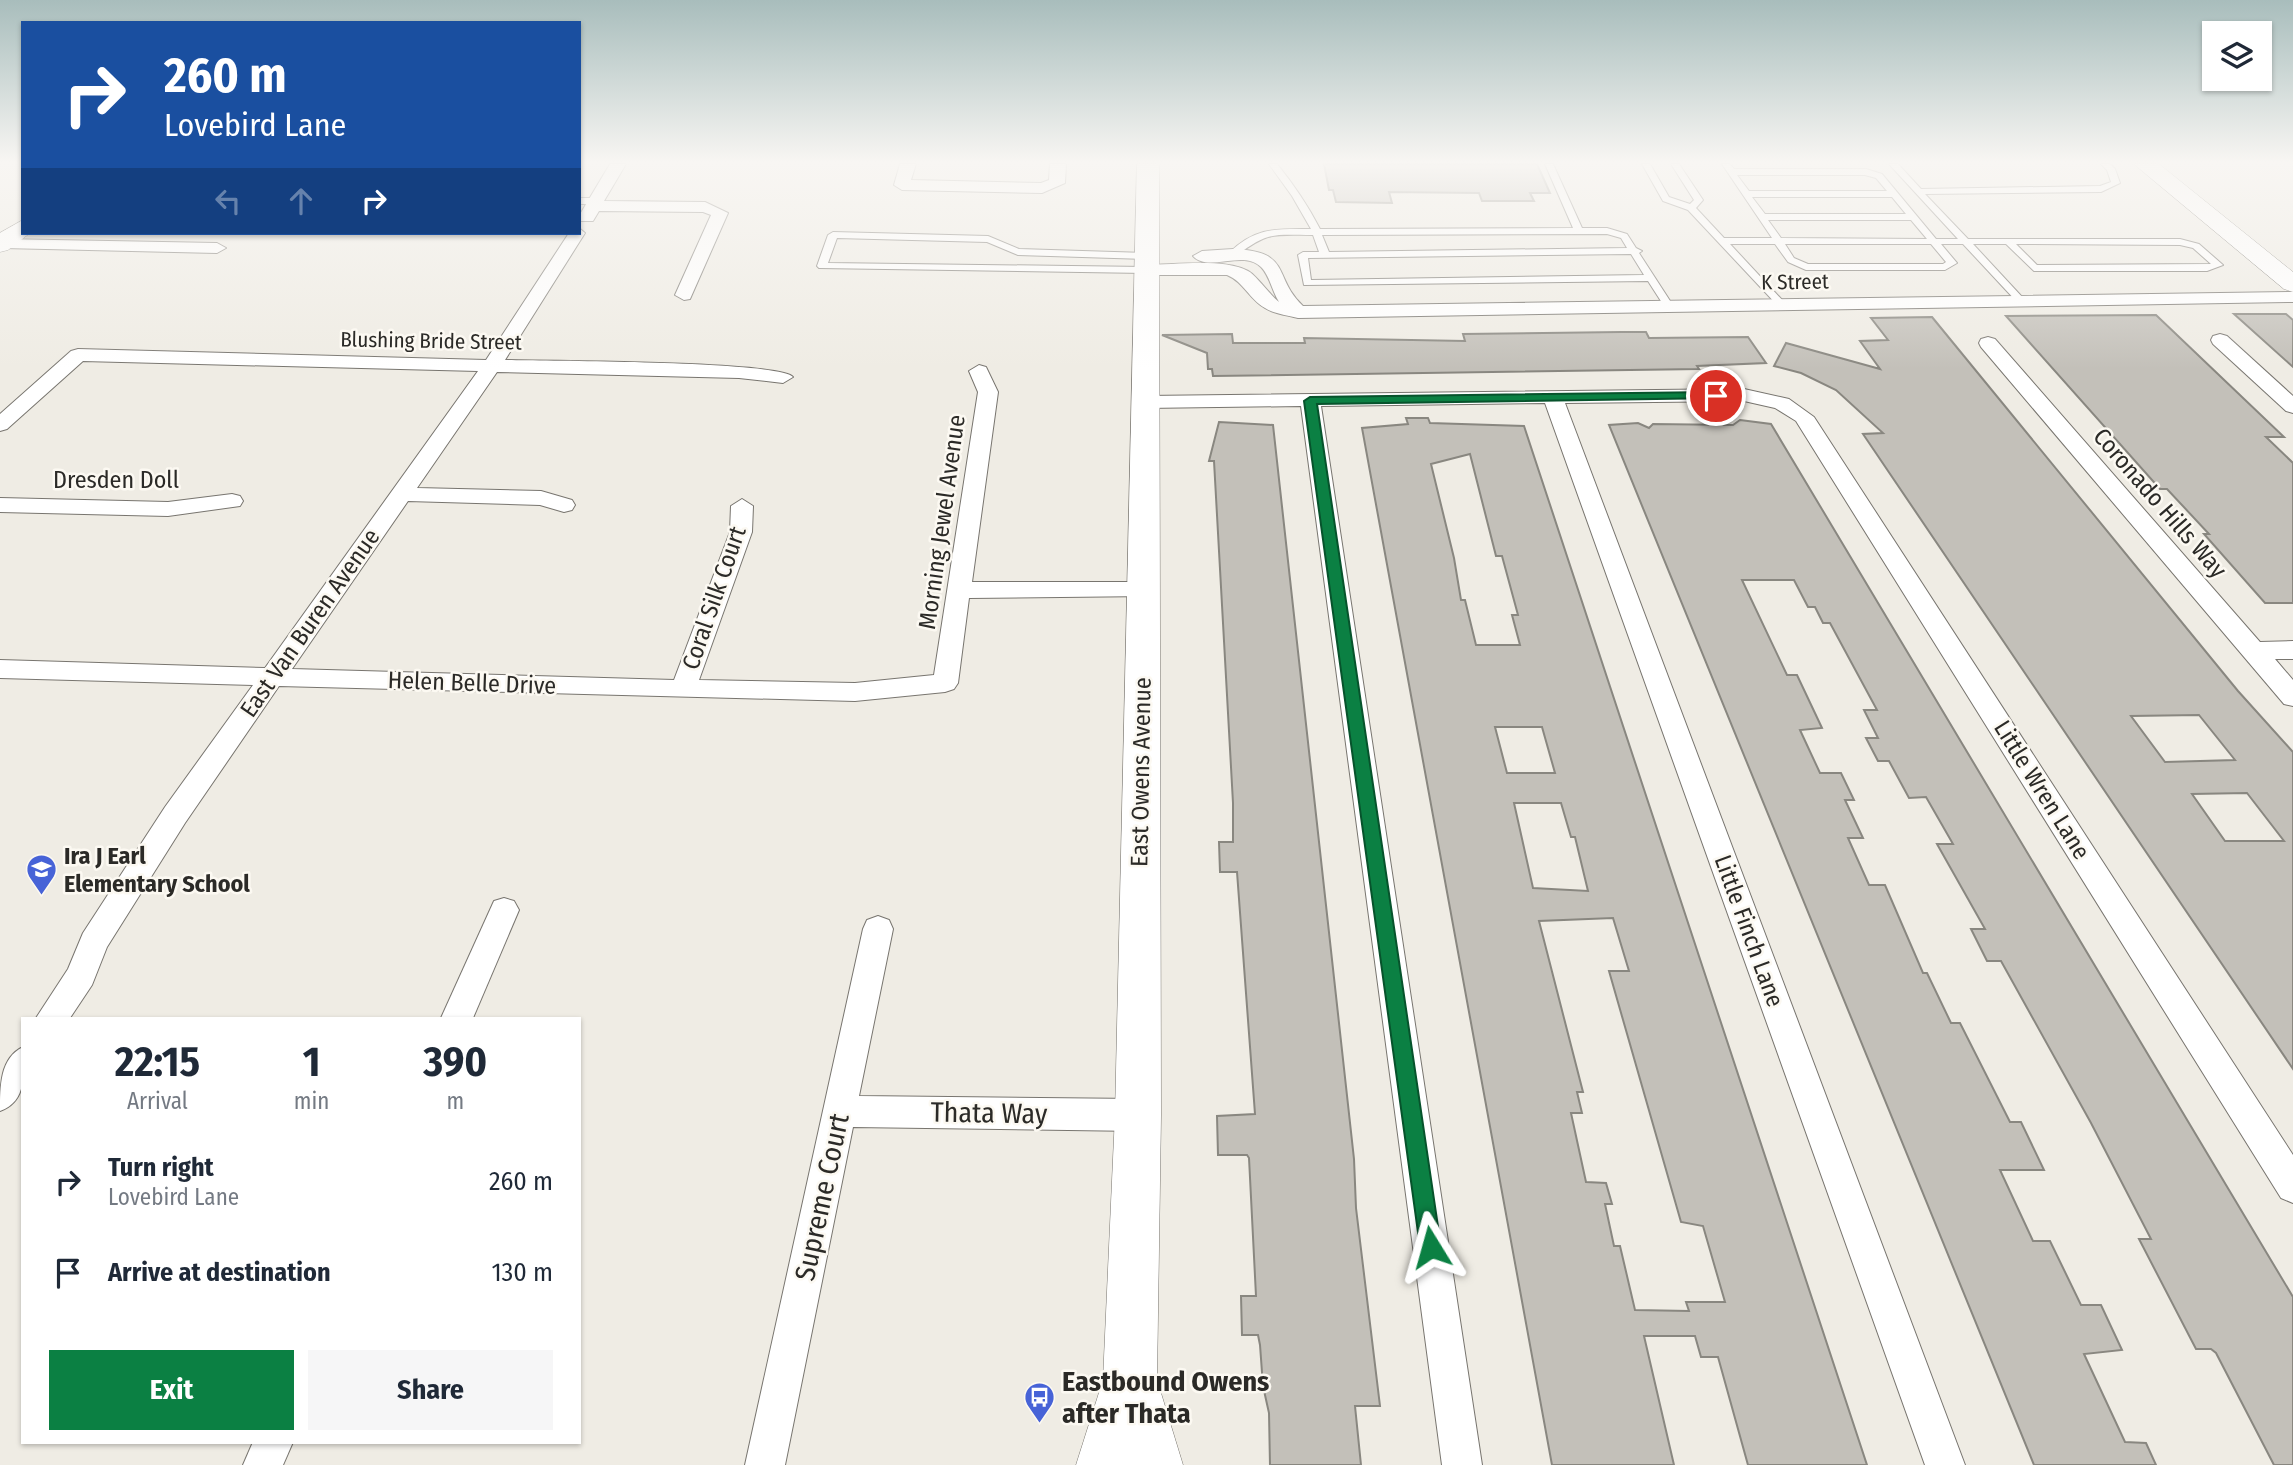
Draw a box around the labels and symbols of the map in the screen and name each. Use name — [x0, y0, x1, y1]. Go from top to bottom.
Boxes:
street label: K Street — [1761, 268, 1829, 296]
street label: Blushing Bride Street — [340, 326, 522, 356]
pin — [1686, 366, 1746, 426]
street label: Morning Jewel Avenue — [913, 413, 971, 631]
street label: Coronado Hills Way — [2088, 423, 2233, 584]
street label: Dresden Doll — [53, 466, 179, 494]
street label: Coral Silk Court — [676, 523, 752, 673]
street label: East Van Buren Avenue — [235, 524, 385, 722]
street label: Helen Belle Drive — [387, 666, 557, 700]
street label: East Owens Avenue — [1125, 677, 1157, 867]
street label: Little Wren Lane — [1988, 715, 2096, 865]
place label: Ira J Earl Elementary School — [64, 842, 250, 898]
street label: Little Finch Lane — [1709, 851, 1789, 1011]
school or university icon: Ira J Earl Elementary School — [24, 853, 58, 897]
street label: Thata Way — [930, 1095, 1048, 1131]
street label: Supreme Court — [788, 1110, 856, 1284]
position arrow — [1394, 1210, 1468, 1284]
place label: Eastbound Owens after Thata — [1062, 1365, 1269, 1430]
bus stop icon: Eastbound Owens after Thata — [1022, 1380, 1056, 1424]

